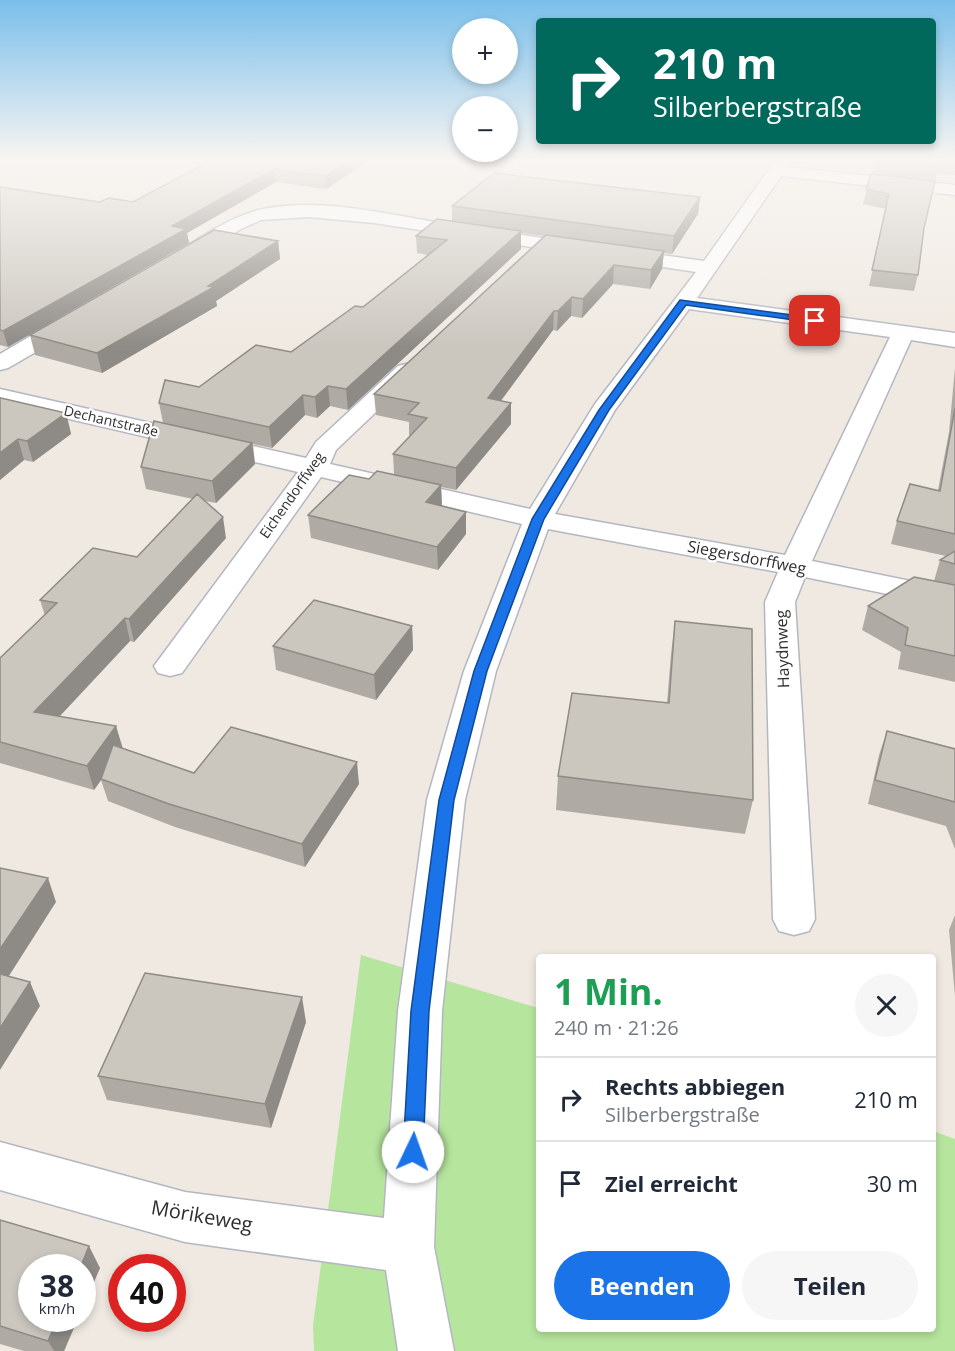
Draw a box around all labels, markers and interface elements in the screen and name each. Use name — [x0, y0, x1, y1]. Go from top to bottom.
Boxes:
map controls — [452, 18, 518, 162]
button: + — [452, 18, 518, 84]
text: 210 m — [653, 34, 777, 91]
icon: right — [554, 42, 632, 120]
text: Silberbergstraße — [653, 88, 862, 125]
button: − — [452, 96, 518, 162]
pin — [789, 295, 840, 346]
icon: arrive — [798, 304, 831, 337]
street label: Dechantstraße — [62, 400, 160, 441]
street label: Eichendorffweg — [255, 447, 329, 542]
street label: Siegersdorffweg — [686, 535, 809, 579]
street label: Haydnweg — [770, 609, 794, 689]
text: 1 Min. — [554, 967, 663, 1016]
button: close — [855, 974, 918, 1037]
text: 240 m · 21:26 — [554, 1014, 679, 1041]
text: Rechts abbiegen — [605, 1071, 785, 1101]
icon: right — [554, 1083, 587, 1116]
text: 210 m — [854, 1084, 918, 1114]
text: Silberbergstraße — [605, 1101, 760, 1128]
position arrow — [381, 1120, 445, 1184]
icon: arrive — [554, 1167, 587, 1200]
text: Ziel erreicht — [605, 1168, 738, 1198]
text: 30 m — [867, 1168, 918, 1198]
street label: Mörikeweg — [149, 1193, 255, 1238]
button: Beenden — [554, 1251, 730, 1320]
button: Teilen — [742, 1251, 918, 1320]
speed limit sign: 40 — [108, 1254, 186, 1332]
text: 38 — [40, 1265, 74, 1306]
text: km/h — [39, 1298, 75, 1318]

